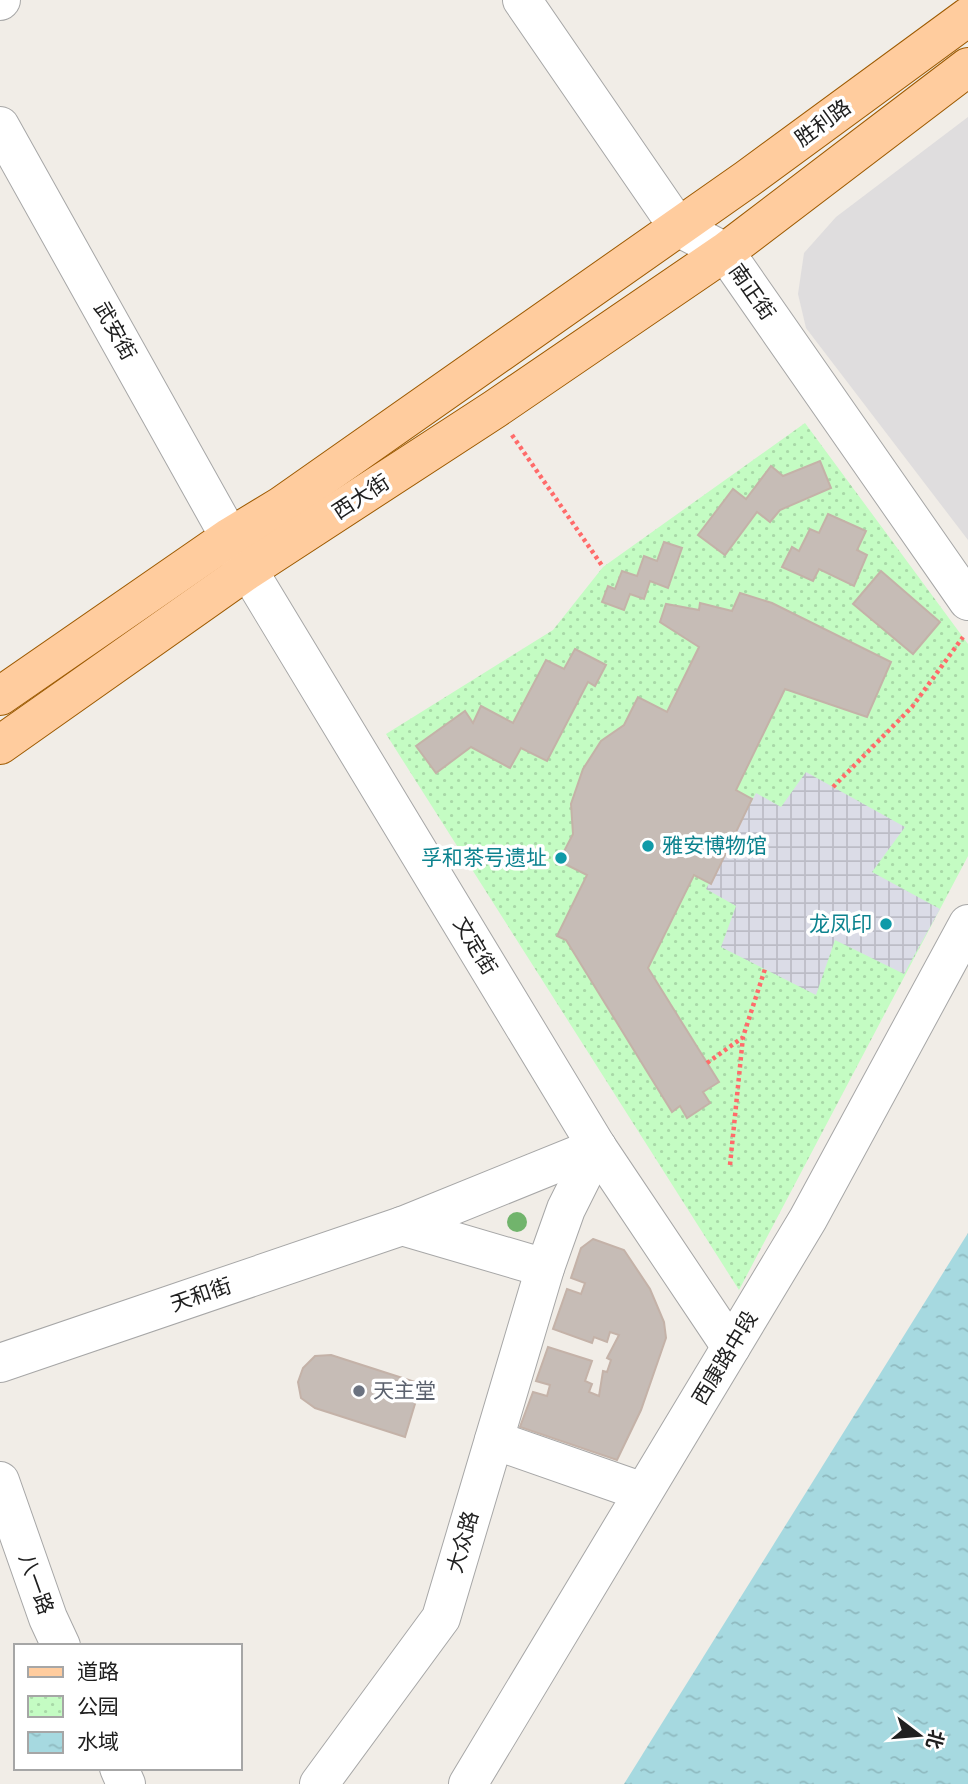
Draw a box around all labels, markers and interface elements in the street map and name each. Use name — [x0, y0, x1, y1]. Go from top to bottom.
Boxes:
street label: 胜利路 — [788, 91, 857, 154]
street label: 南正街 — [722, 256, 784, 326]
street label: 武安街 — [87, 295, 145, 366]
street label: 西大街 — [325, 466, 396, 527]
place label: 雅安博物馆 — [662, 829, 767, 861]
marker: 雅安博物馆 — [640, 838, 656, 854]
place label: 孚和茶号遗址 — [421, 841, 547, 873]
marker: 孚和茶号遗址 — [553, 850, 569, 866]
place label: 龙凤印 — [809, 907, 872, 939]
street label: 文定街 — [446, 910, 506, 981]
marker: 龙凤印 — [878, 916, 894, 932]
street label: 天和街 — [166, 1269, 236, 1319]
street label: 西康路中段 — [683, 1304, 765, 1411]
place label: 天主堂 — [373, 1374, 436, 1406]
marker: 天主堂 — [351, 1383, 367, 1399]
street label: 大众路 — [438, 1507, 486, 1576]
street label: 八一路 — [11, 1549, 63, 1619]
legend — [14, 1644, 242, 1770]
text: 道路 — [77, 1655, 119, 1687]
text: 公园 — [77, 1690, 119, 1722]
north arrow — [884, 1700, 954, 1770]
text: 水域 — [77, 1725, 119, 1757]
text: 北 — [919, 1727, 952, 1753]

